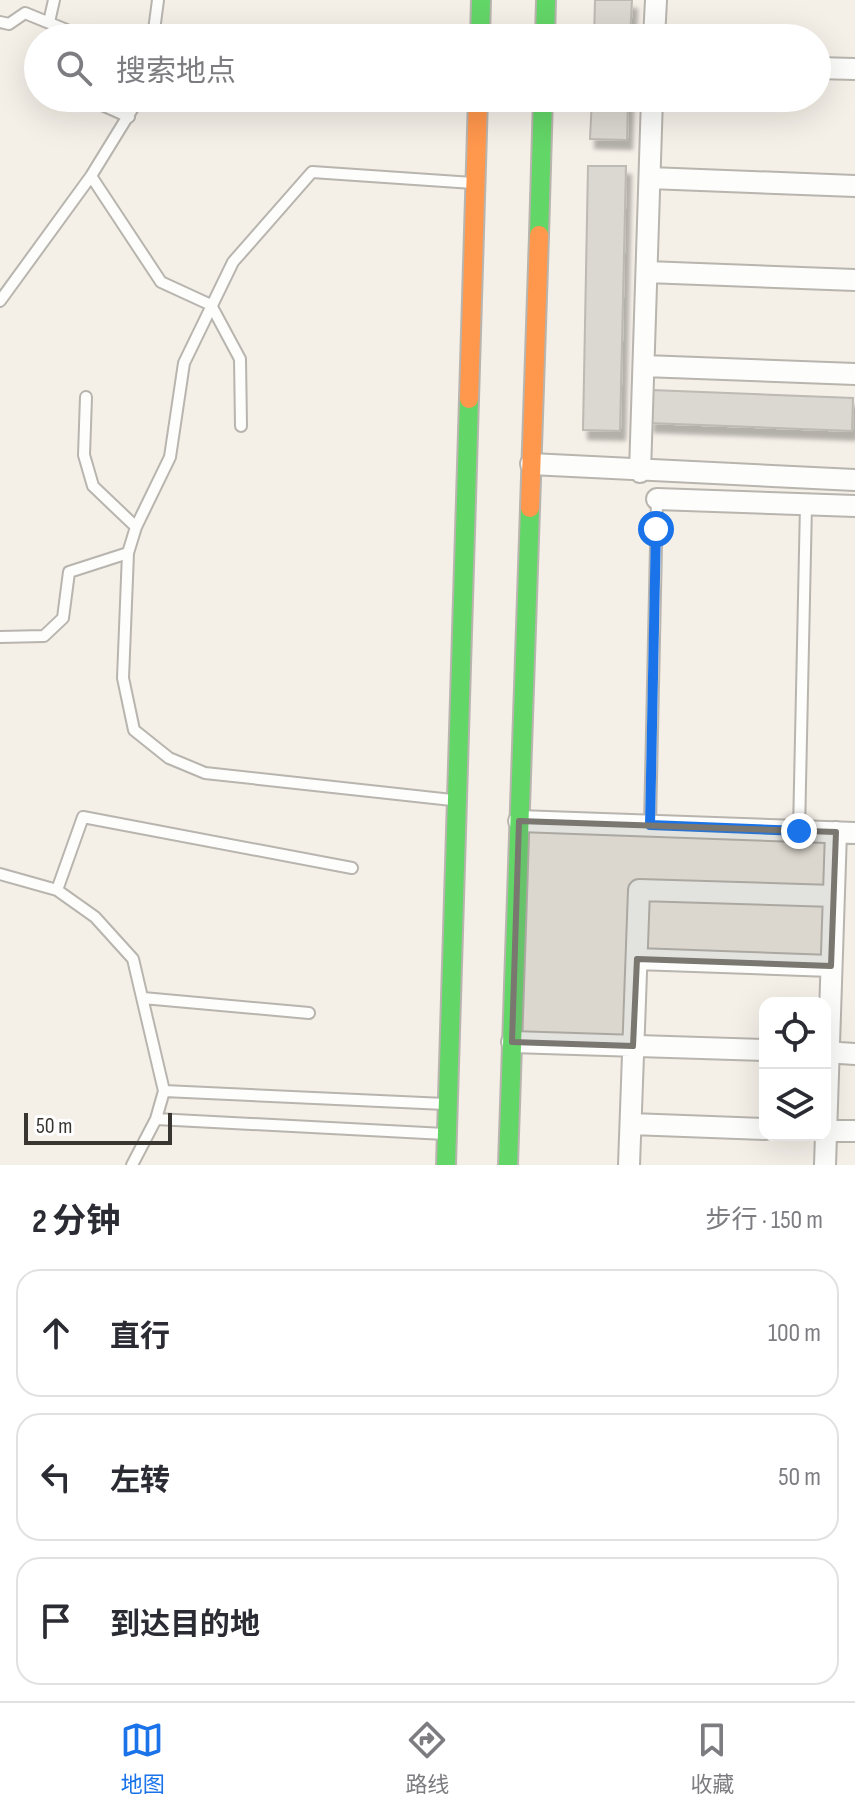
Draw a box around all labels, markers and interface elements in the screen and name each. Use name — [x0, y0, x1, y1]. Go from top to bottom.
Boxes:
search box — [24, 24, 831, 112]
icon: search — [52, 46, 96, 90]
text: 搜索地点 — [116, 54, 236, 90]
route start — [638, 511, 674, 547]
route end — [781, 813, 817, 849]
map controls — [759, 997, 831, 1141]
button: locate — [759, 997, 831, 1069]
button: layers — [759, 1069, 831, 1141]
scale bar — [24, 1109, 172, 1145]
text: 50 m — [36, 1113, 72, 1140]
text: 2 分钟 — [32, 1201, 120, 1242]
text: 步行 · 150 m — [706, 1205, 823, 1236]
icon: ahead — [34, 1311, 78, 1355]
text: 100 m — [768, 1318, 821, 1349]
text: 直行 — [110, 1319, 170, 1355]
icon: left — [34, 1455, 78, 1499]
text: 50 m — [778, 1462, 821, 1493]
text: 左转 — [110, 1463, 170, 1499]
icon: arrive — [34, 1599, 78, 1643]
text: 到达目的地 — [110, 1607, 260, 1643]
tab: 地图 — [120, 1718, 165, 1799]
tab: 路线 — [405, 1718, 450, 1799]
tab: 收藏 — [690, 1718, 735, 1799]

